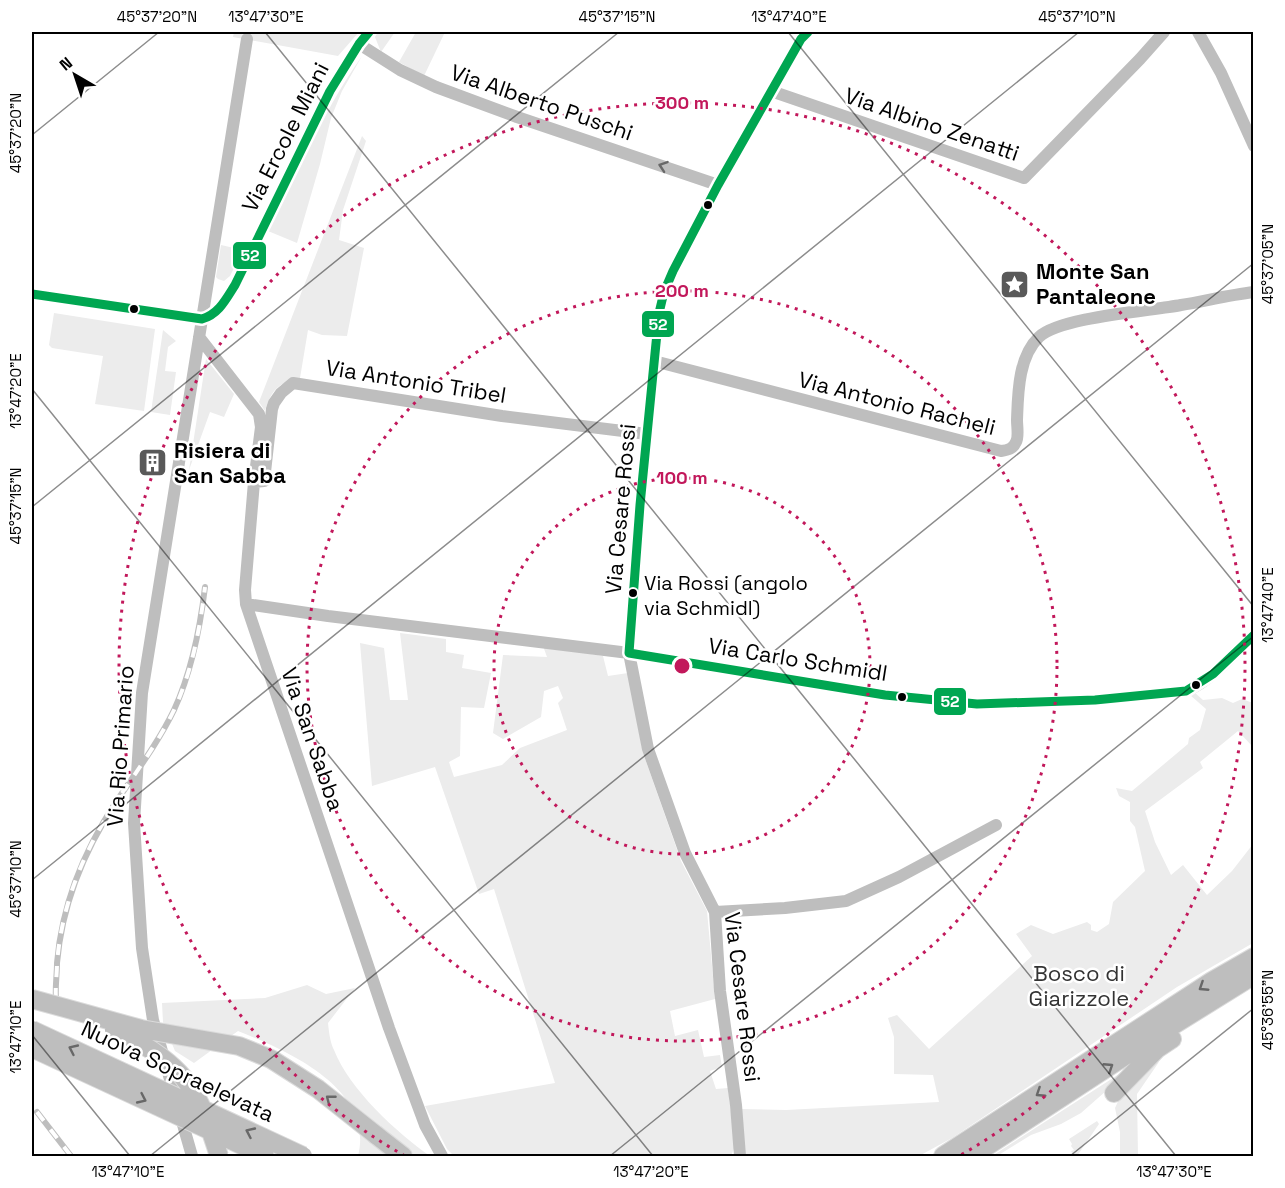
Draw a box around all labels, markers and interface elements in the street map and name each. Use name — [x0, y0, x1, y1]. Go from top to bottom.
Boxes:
text: 45°37'20"N — [117, 7, 197, 26]
text: 13°47'30"E — [228, 7, 304, 26]
text: 45°37'15"N — [579, 7, 655, 26]
text: 13°47'40"E — [751, 7, 827, 26]
text: 45°37'10"N — [1038, 7, 1116, 26]
north arrow — [45, 45, 105, 105]
text: N — [55, 52, 77, 75]
street label: Via Ercole Miani — [235, 57, 335, 217]
street label: Via Alberto Puschi — [447, 58, 637, 146]
street label: Via Albino Zenatti — [841, 81, 1023, 167]
text: 300 m — [655, 91, 709, 114]
text: 45°37'20"N — [6, 93, 25, 173]
one-way arrow — [658, 161, 669, 173]
unlabelled marker — [702, 199, 714, 211]
text: 45°37'05"N — [1258, 224, 1277, 304]
line badge: 52 — [232, 241, 267, 270]
text: 52 — [241, 245, 259, 266]
place label: Monte San Pantaleone — [1036, 257, 1156, 310]
place icon: Monte San Pantaleone — [999, 268, 1031, 300]
text: 200 m — [655, 279, 709, 302]
unlabelled marker — [128, 303, 140, 315]
line badge: 52 — [641, 310, 675, 338]
text: 52 — [649, 314, 667, 335]
text: 13°47'20"E — [6, 353, 25, 429]
street label: Via Antonio Tribel — [324, 353, 508, 409]
street label: Via Antonio Racheli — [796, 365, 998, 441]
street label: Via Cesare Rossi — [599, 422, 641, 596]
place label: Risiera di San Sabba — [174, 436, 286, 489]
building icon: Risiera di San Sabba — [137, 447, 169, 479]
text: 100 m — [656, 466, 708, 489]
text: 45°37'15"N — [6, 468, 25, 544]
text: 13°47'40"E — [1258, 567, 1277, 643]
place label: Via Rossi (angolo via Schmidl) — [644, 570, 808, 621]
marker: Via Rossi (angolo via Schmidl) — [627, 587, 639, 599]
street label: Via Carlo Schmidl — [706, 631, 890, 687]
centre of rings — [672, 656, 692, 676]
street label: Via Rio Primario — [100, 664, 140, 828]
street label: Via San Sabba — [275, 664, 351, 815]
unlabelled marker — [1190, 679, 1202, 691]
line badge: 52 — [933, 687, 967, 716]
unlabelled marker — [896, 691, 908, 703]
text: 52 — [941, 691, 959, 712]
text: 45°37'10"N — [6, 840, 25, 918]
street label: Via Cesare Rossi — [719, 910, 767, 1084]
park label: Bosco di Giarizzole — [1029, 959, 1129, 1012]
text: 45°36'55"N — [1258, 970, 1277, 1050]
one-way arrow — [1199, 980, 1210, 991]
text: 13°47'10"E — [6, 1001, 25, 1073]
street label: Nuova Sopraelevata — [77, 1014, 279, 1128]
one-way arrow — [69, 1045, 80, 1057]
one-way arrow — [1102, 1063, 1113, 1074]
one-way arrow — [1036, 1086, 1046, 1098]
one-way arrow — [135, 1092, 146, 1104]
one-way arrow — [326, 1095, 337, 1106]
one-way arrow — [246, 1127, 257, 1139]
text: 13°47'10"E — [92, 1162, 164, 1181]
text: 13°47'20"E — [613, 1162, 689, 1181]
text: 13°47'30"E — [1136, 1162, 1212, 1181]

